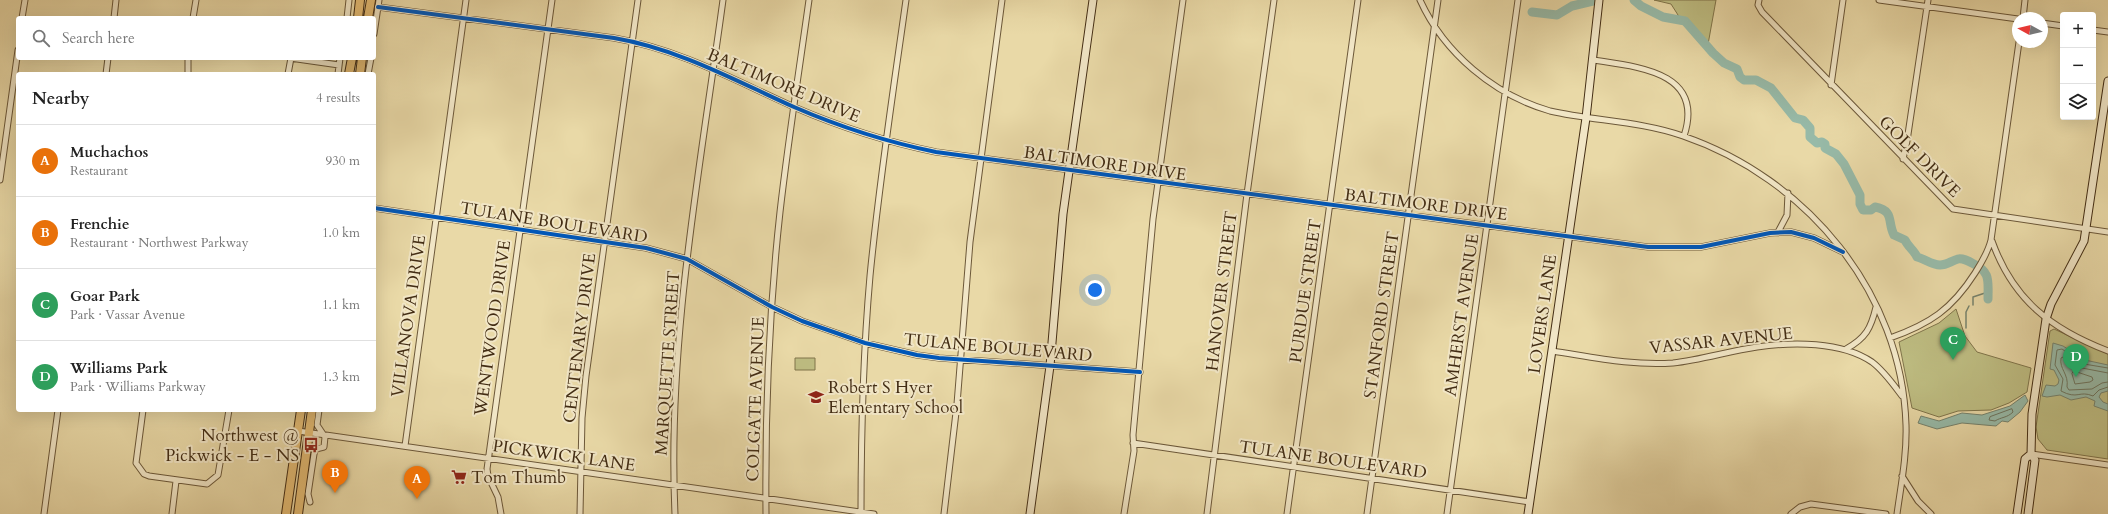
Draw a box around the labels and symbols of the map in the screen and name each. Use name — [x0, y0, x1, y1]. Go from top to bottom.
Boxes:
north arrow — [2012, 12, 2048, 48]
street label: BALTIMORE DRIVE — [704, 43, 864, 128]
street label: GOLF DRIVE — [1874, 110, 1966, 202]
street label: BALTIMORE DRIVE — [1022, 141, 1188, 186]
street label: BALTIMORE DRIVE — [1343, 183, 1509, 226]
street label: TULANE BOULEVARD — [459, 196, 649, 249]
street label: HANOVER STREET — [1200, 210, 1243, 372]
street label: PURDUE STREET — [1284, 218, 1327, 364]
street label: STANFORD STREET — [1358, 230, 1405, 400]
street label: AMHERST AVENUE — [1439, 232, 1484, 398]
street label: VILLANOVA DRIVE — [386, 233, 431, 399]
street label: WENTWOOD DRIVE — [469, 239, 516, 418]
street label: CENTENARY DRIVE — [558, 252, 601, 424]
street label: LOVERS LANE — [1523, 253, 1562, 375]
street label: MARQUETTE STREET — [650, 270, 685, 456]
your location — [1085, 280, 1105, 300]
street label: COLGATE AVENUE — [741, 316, 770, 482]
street label: VASSAR AVENUE — [1648, 322, 1794, 359]
pin: C — [1940, 327, 1966, 360]
street label: TULANE BOULEVARD — [903, 328, 1093, 367]
pin: D — [2063, 344, 2089, 377]
place label: Robert S Hyer Elementary School — [828, 376, 964, 419]
school or university icon: Robert S Hyer Elementary School — [807, 388, 825, 406]
place label: Northwest @ Pickwick - E - NS — [165, 424, 299, 467]
street label: PICKWICK LANE — [491, 434, 637, 477]
street label: TULANE BOULEVARD — [1238, 435, 1428, 484]
bus stop icon: Northwest @ Pickwick - E - NS — [302, 436, 320, 454]
pin: B — [322, 460, 348, 493]
pin: A — [404, 466, 430, 499]
place label: Tom Thumb — [471, 466, 566, 489]
supermarket icon: Tom Thumb — [450, 468, 468, 486]

